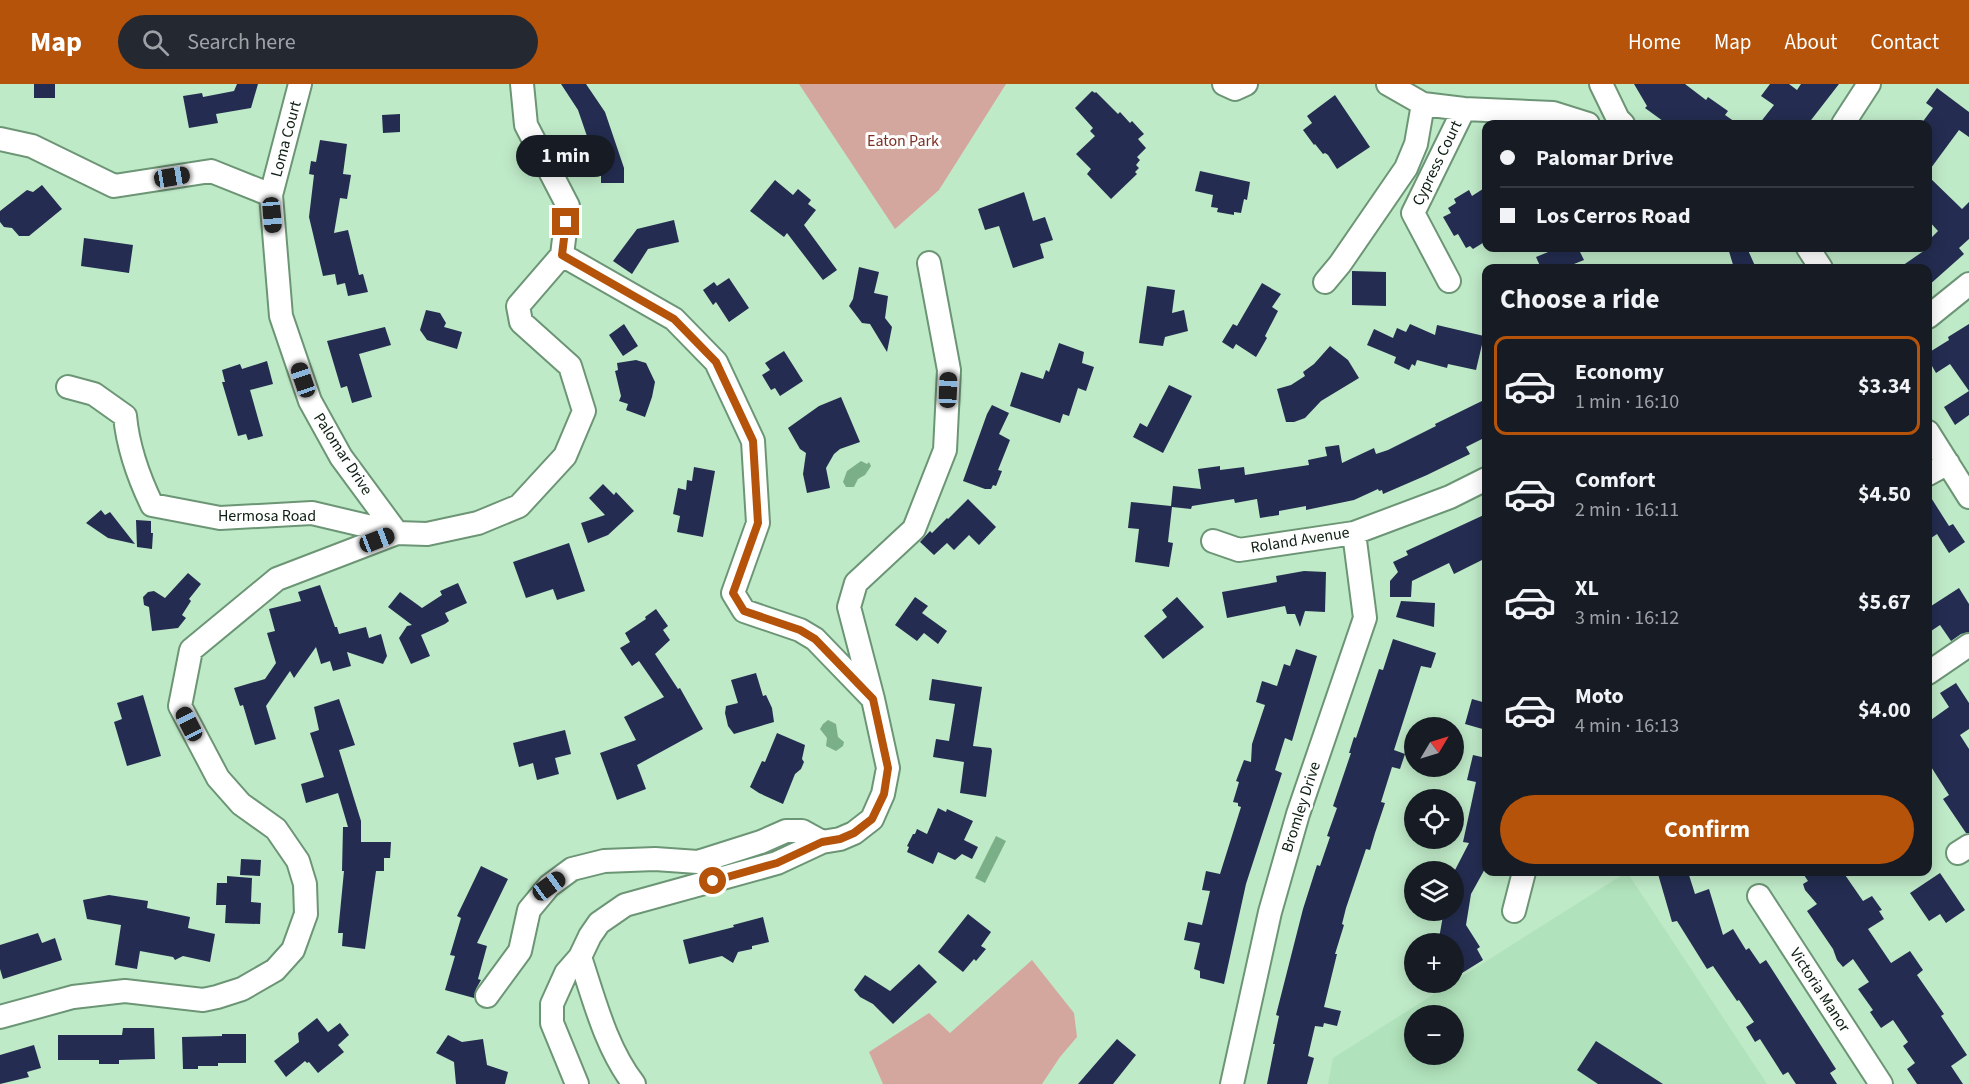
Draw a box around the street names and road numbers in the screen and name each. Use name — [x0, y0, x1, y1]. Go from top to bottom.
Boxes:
street label: Loma Court — [265, 98, 307, 180]
street label: Cypress Court — [1407, 116, 1467, 209]
street label: Palomar Drive — [308, 409, 378, 499]
street label: Hermosa Road — [218, 505, 316, 527]
street label: Roland Avenue — [1249, 521, 1351, 559]
street label: Bromley Drive — [1276, 759, 1326, 855]
street label: Victoria Manor — [1784, 943, 1856, 1037]

